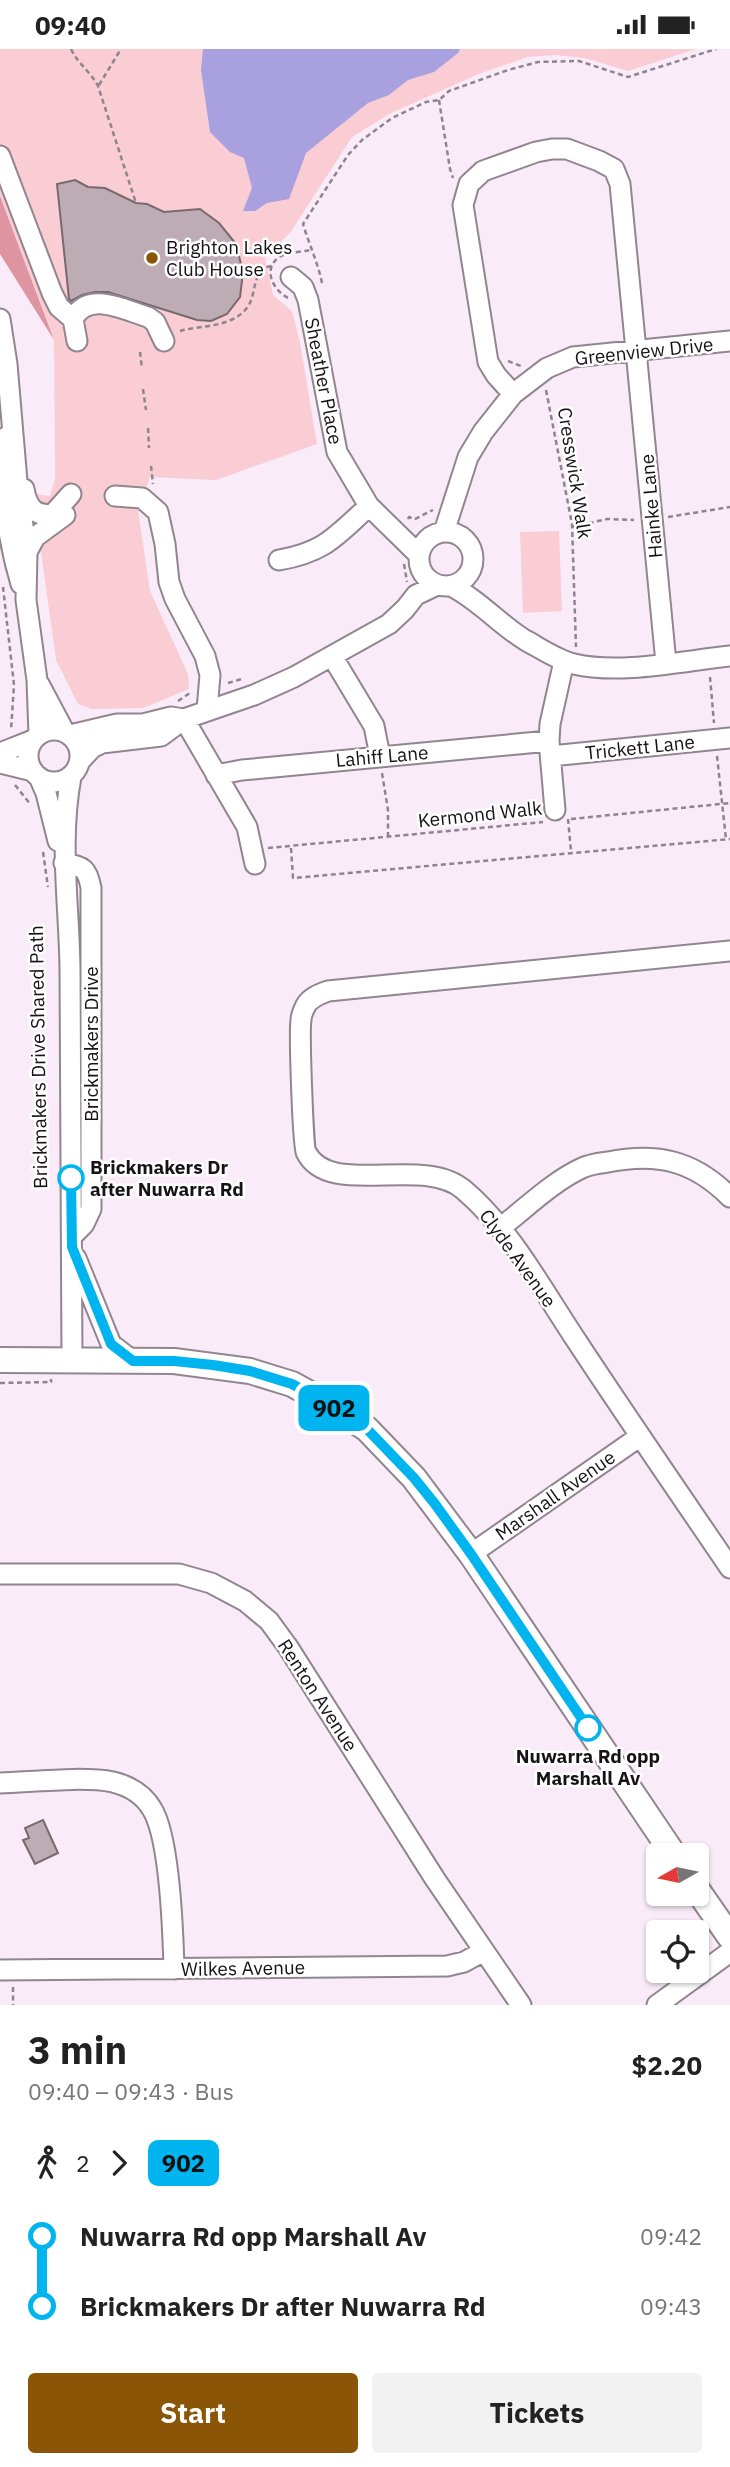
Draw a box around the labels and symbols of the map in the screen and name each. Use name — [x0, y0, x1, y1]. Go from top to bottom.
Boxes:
place label: Brighton Lakes Club House — [166, 235, 292, 281]
marker: Brighton Lakes Club House — [144, 250, 160, 266]
street label: Sheather Place — [300, 316, 348, 446]
street label: Greenview Drive — [574, 332, 714, 370]
street label: Cresswick Walk — [553, 406, 597, 540]
street label: Hainke Lane — [634, 453, 668, 559]
street label: Trickett Lane — [584, 729, 696, 765]
street label: Lahiff Lane — [335, 740, 429, 772]
street label: Kermond Walk — [417, 796, 543, 832]
street label: Brickmakers Drive Shared Path — [24, 925, 52, 1189]
street label: Brickmakers Drive — [79, 966, 103, 1122]
place label: Brickmakers Dr after Nuwarra Rd — [90, 1155, 244, 1201]
marker: Brickmakers Dr after Nuwarra Rd — [58, 1165, 84, 1191]
street label: Clyde Avenue — [474, 1204, 562, 1312]
line badge: 902 — [294, 1385, 374, 1431]
street label: Marshall Avenue — [490, 1445, 620, 1545]
street label: Renton Avenue — [273, 1634, 363, 1756]
marker: Nuwarra Rd opp Marshall Av — [575, 1715, 601, 1741]
place label: Nuwarra Rd opp Marshall Av — [516, 1744, 660, 1790]
north arrow — [646, 1843, 709, 1906]
street label: Wilkes Avenue — [181, 1955, 305, 1981]

